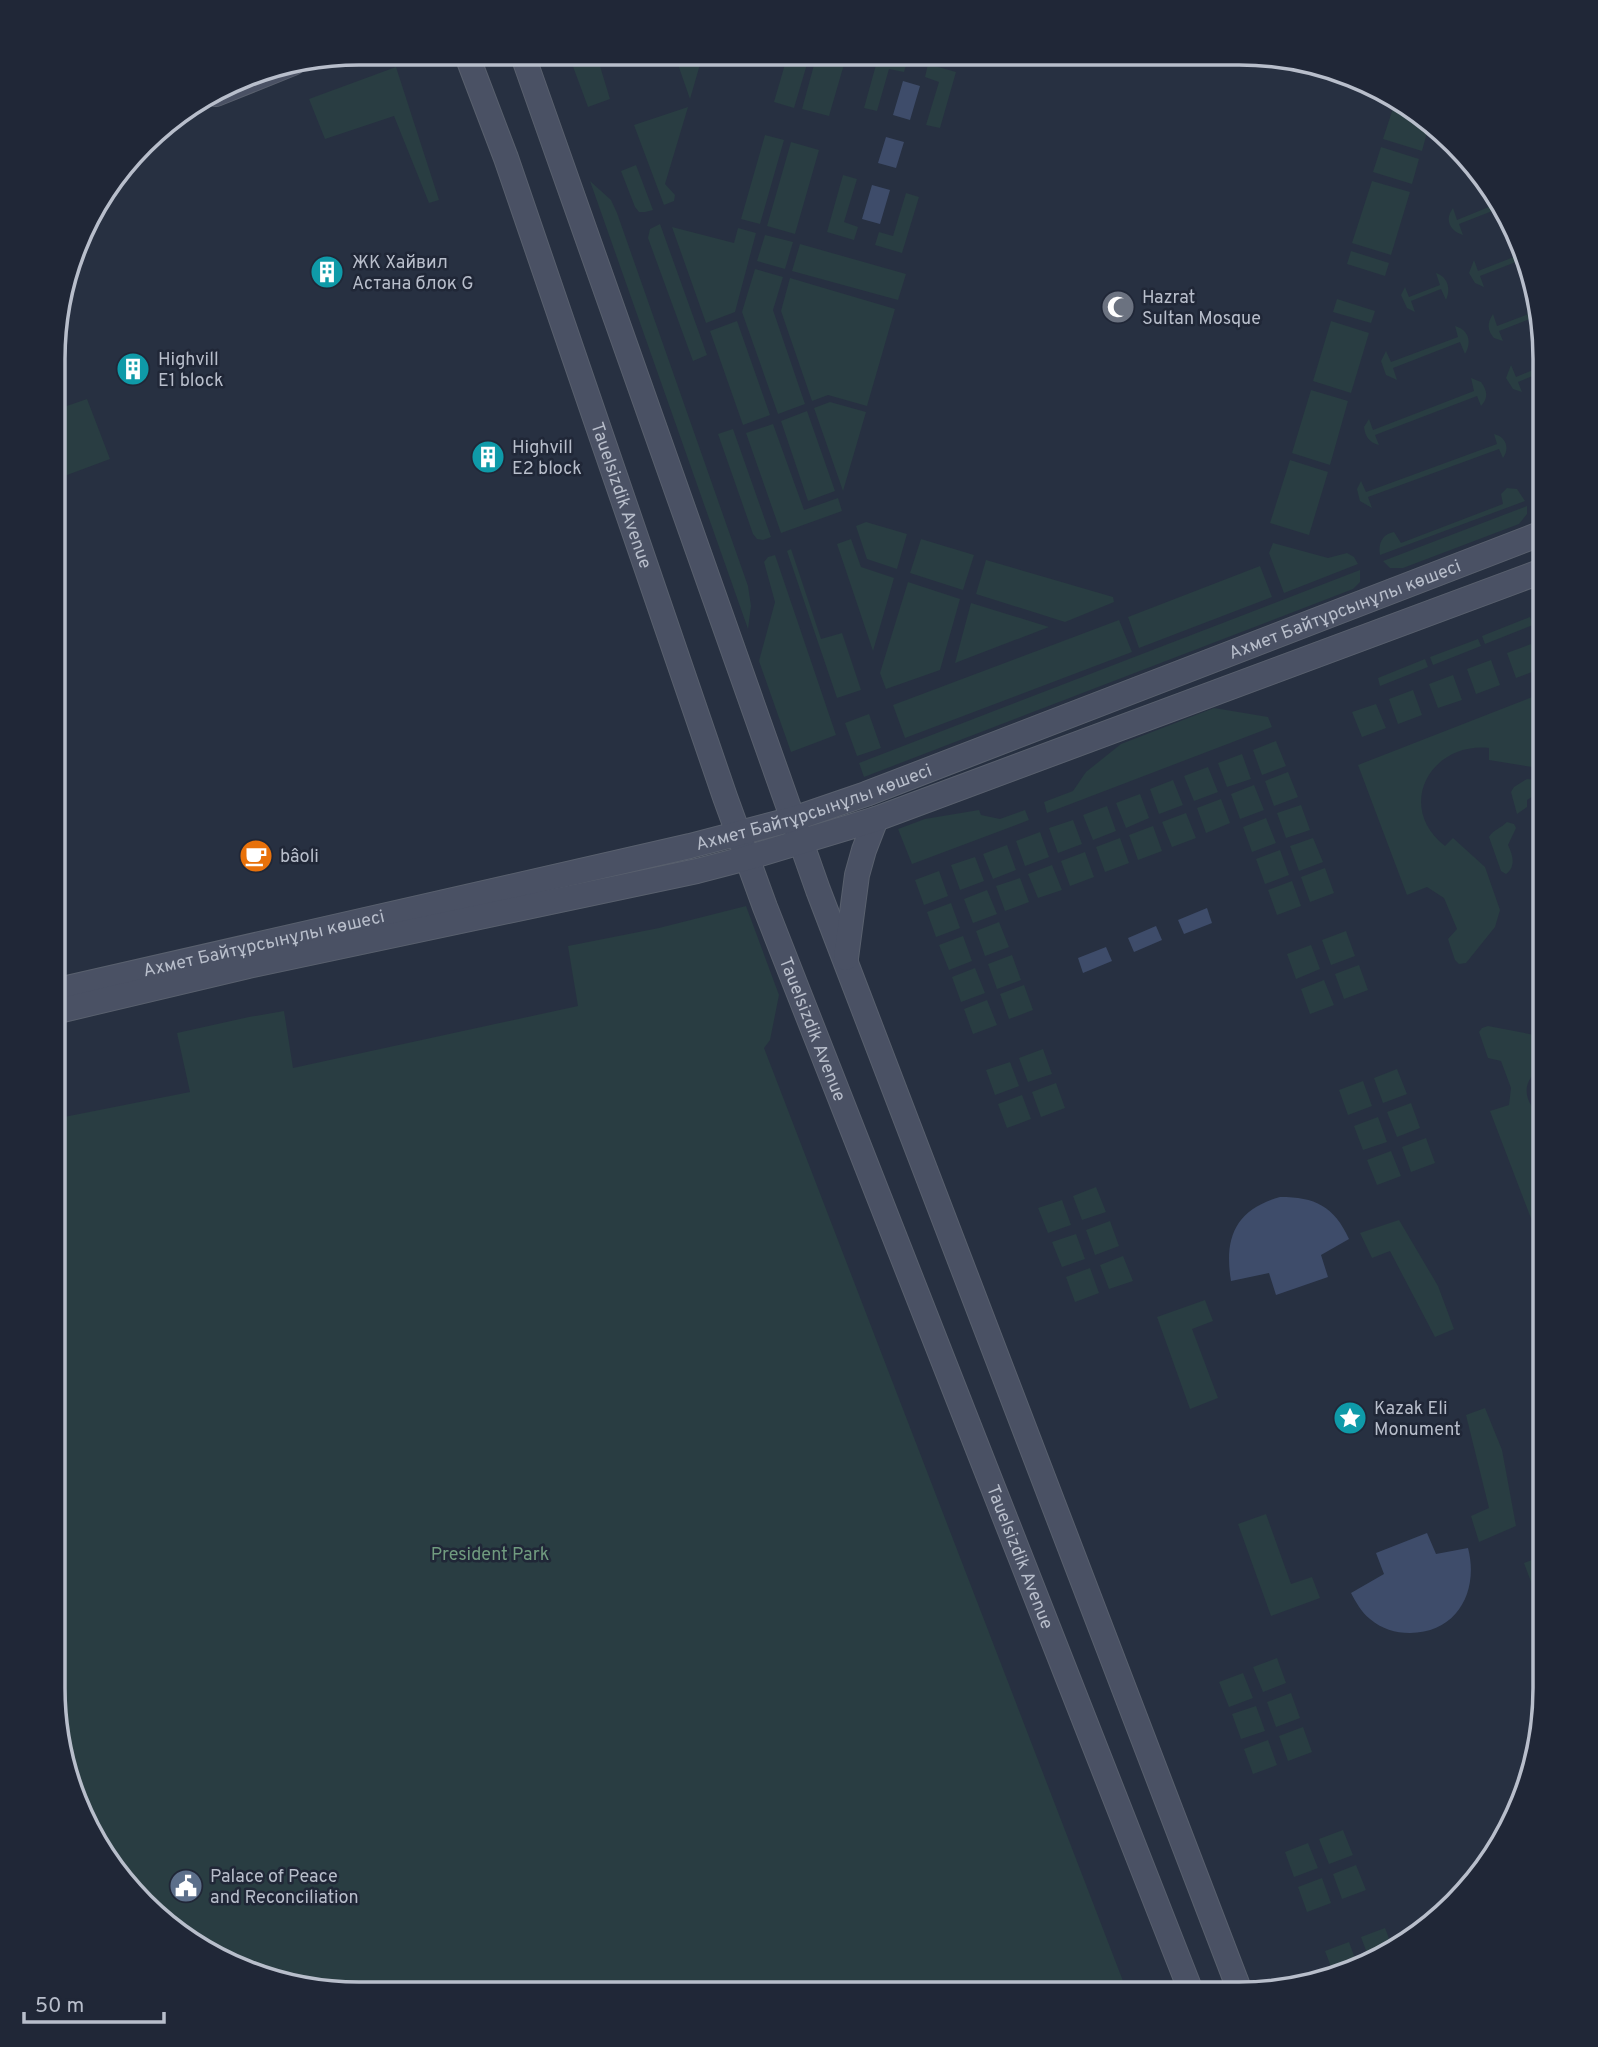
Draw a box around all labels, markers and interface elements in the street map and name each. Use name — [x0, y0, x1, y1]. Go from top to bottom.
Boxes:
place label: ЖК Хайвил Астана блок G — [352, 252, 474, 296]
building icon: ЖК Хайвил Астана блок G — [308, 253, 346, 291]
place label: Hazrat Sultan Mosque — [1142, 287, 1261, 331]
mosque icon: Hazrat Sultan Mosque — [1099, 288, 1137, 326]
place label: Highvill E1 block — [158, 349, 223, 393]
building icon: Highvill E1 block — [114, 350, 152, 388]
street label: Tauelsizdik Avenue — [584, 420, 656, 572]
place label: Highvill E2 block — [512, 437, 582, 481]
building icon: Highvill E2 block — [469, 438, 507, 476]
street label: Ахмет Байтұрсынұлы көшесі — [1226, 556, 1465, 666]
street label: Ахмет Байтұрсынұлы көшесі — [693, 760, 936, 857]
cafe icon: bâoli — [237, 837, 275, 875]
place label: bâoli — [280, 846, 319, 869]
street label: Ахмет Байтұрсынұлы көшесі — [141, 906, 387, 983]
street label: Tauelsizdik Avenue — [773, 954, 850, 1105]
place label: Kazak Eli Monument — [1374, 1398, 1461, 1442]
place icon: Kazak Eli Monument — [1331, 1399, 1369, 1437]
street label: Tauelsizdik Avenue — [980, 1482, 1058, 1633]
park label: President Park — [431, 1544, 549, 1567]
place label: Palace of Peace and Reconciliation — [210, 1866, 359, 1910]
public building icon: Palace of Peace and Reconciliation — [167, 1867, 205, 1905]
scale bar — [24, 1980, 164, 2024]
text: 50 m — [35, 1993, 84, 2020]

